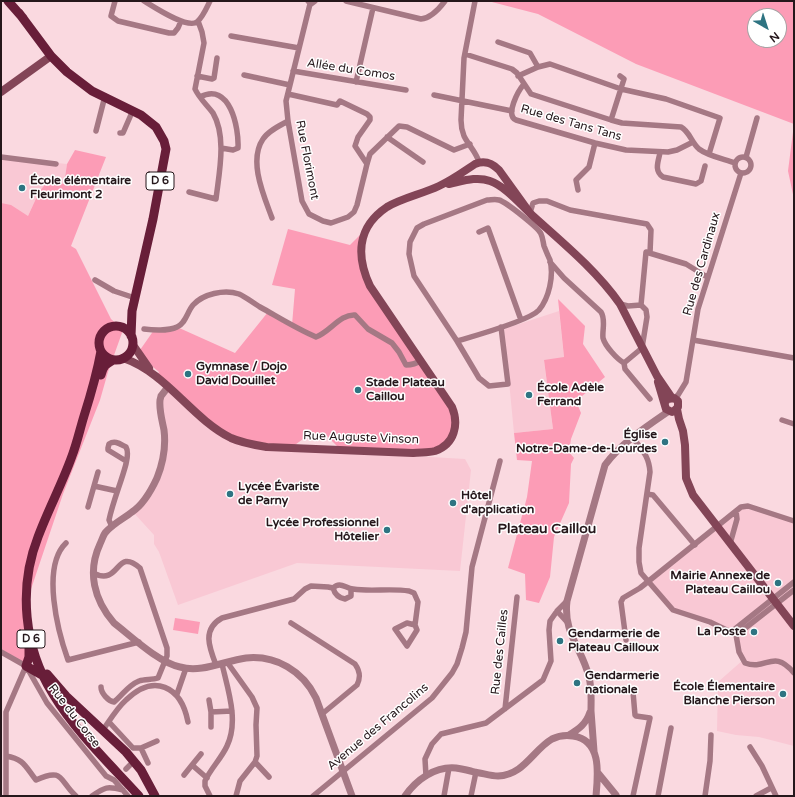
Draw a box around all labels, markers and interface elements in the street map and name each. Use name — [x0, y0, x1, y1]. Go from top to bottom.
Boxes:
north arrow — [747, 8, 787, 48]
text: N — [767, 29, 782, 45]
street label: Allée du Comos — [306, 56, 396, 84]
street label: Rue des Tans Tans — [519, 102, 623, 144]
street label: Rue Florimont — [292, 119, 322, 201]
road number: D 6 — [146, 172, 174, 190]
place label: École élémentaire Fleurimont 2 — [30, 174, 131, 202]
marker: École élémentaire Fleurimont 2 — [17, 183, 27, 193]
street label: Rue des Cardinaux — [680, 211, 724, 317]
place label: Gymnase / Dojo David Douillet — [196, 360, 287, 388]
marker: Gymnase / Dojo David Douillet — [183, 369, 193, 379]
place label: Stade Plateau Caillou — [366, 376, 445, 404]
place label: École Adèle Ferrand — [537, 381, 604, 409]
marker: Stade Plateau Caillou — [353, 385, 363, 395]
marker: École Adèle Ferrand — [524, 390, 534, 400]
place label: Église Notre-Dame-de-Lourdes — [516, 428, 657, 456]
street label: Rue Auguste Vinson — [303, 429, 419, 447]
marker: Église Notre-Dame-de-Lourdes — [660, 437, 670, 447]
place label: Lycée Évariste de Parny — [238, 480, 319, 508]
marker: Lycée Évariste de Parny — [225, 489, 235, 499]
place label: Hôtel d'application — [461, 489, 534, 517]
marker: Hôtel d'application — [448, 498, 458, 508]
place label: Lycée Professionnel Hôtelier — [266, 516, 379, 544]
district label: Plateau Caillou — [498, 521, 596, 537]
marker: Lycée Professionnel Hôtelier — [382, 525, 392, 535]
place label: Mairie Annexe de Plateau Caillou — [670, 569, 770, 597]
marker: Mairie Annexe de Plateau Caillou — [773, 578, 783, 588]
street label: Rue des Cailles — [488, 609, 512, 695]
place label: La Poste — [697, 625, 746, 639]
place label: Gendarmerie de Plateau Cailloux — [568, 627, 660, 655]
marker: La Poste — [749, 627, 759, 637]
road number: D 6 — [17, 630, 45, 648]
marker: Gendarmerie de Plateau Cailloux — [555, 636, 565, 646]
place label: Gendarmerie nationale — [585, 669, 659, 697]
marker: Gendarmerie nationale — [572, 678, 582, 688]
street label: Avenue des Francolins — [324, 680, 432, 774]
place label: École Élementaire Blanche Pierson — [673, 680, 775, 708]
street label: Rue du Corse — [45, 681, 103, 751]
marker: École Élementaire Blanche Pierson — [778, 689, 788, 699]

